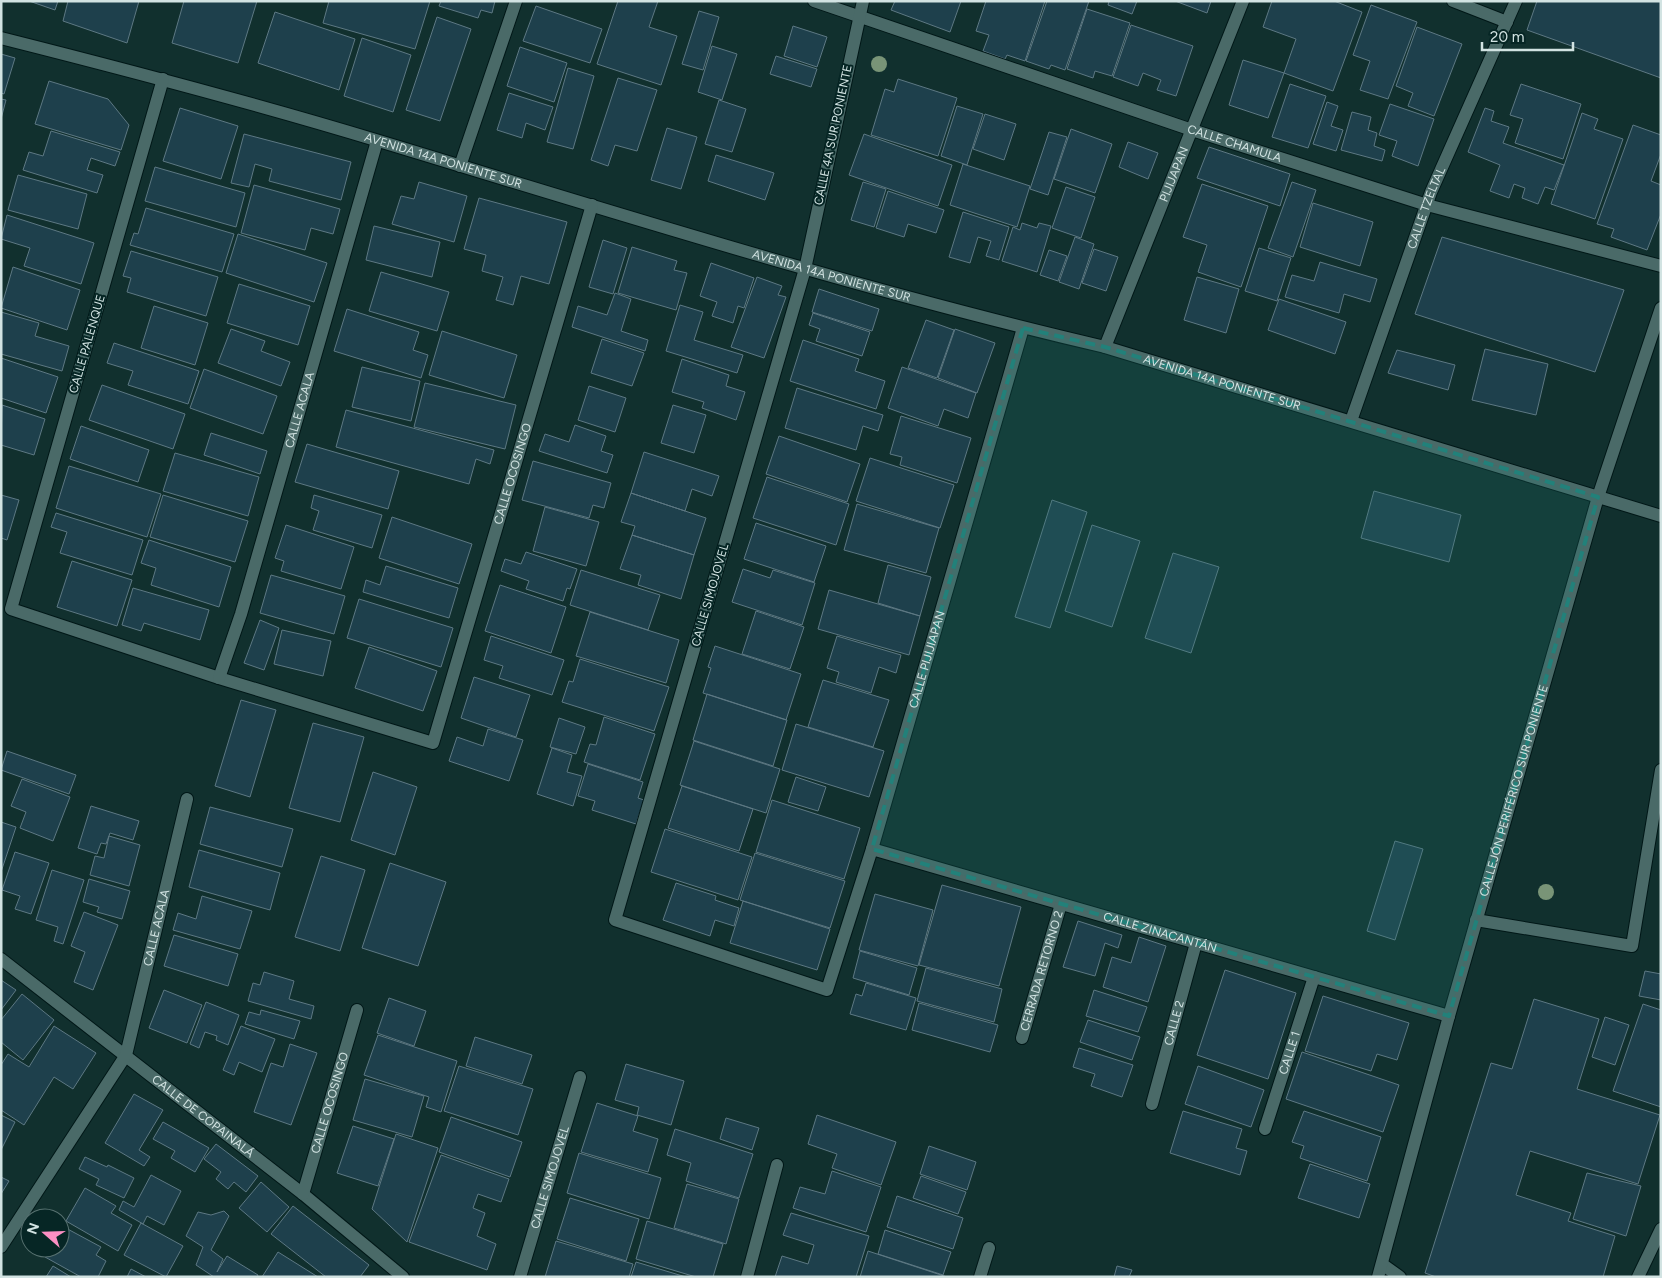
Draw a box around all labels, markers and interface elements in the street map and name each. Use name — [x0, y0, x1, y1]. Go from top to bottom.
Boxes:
scale bar — [1482, 20, 1573, 52]
text: 20 m — [1490, 28, 1524, 46]
street label: CALLE 4A SUR PONIENTE — [811, 64, 855, 206]
street label: CALLE CHAMULA — [1185, 122, 1283, 165]
street label: AVENIDA 14A PONIENTE SUR — [363, 130, 524, 191]
street label: PIJIJAPAN — [1157, 145, 1191, 204]
street label: CALLE TZELTAL — [1405, 164, 1449, 251]
street label: AVENIDA 14A PONIENTE SUR — [751, 247, 912, 305]
street label: CALLE PALENQUE — [66, 293, 108, 395]
street label: AVENIDA 14A PONIENTE SUR — [1142, 352, 1302, 413]
street label: CALLE ACALA — [282, 370, 317, 450]
street label: CALLE OCOSINGO — [491, 421, 534, 526]
street label: CALLE SIMOJOVEL — [689, 541, 732, 648]
street label: CALLE PIJIJIAPAN — [906, 609, 948, 710]
street label: CALLEJÓN PERIFÉRICO SUR PONIENTE — [1477, 683, 1551, 898]
street label: CALLE ACALA — [140, 888, 172, 967]
street label: CERRADA RETORNO 2 — [1017, 909, 1066, 1033]
street label: CALLE ZINACANTÁN — [1102, 909, 1219, 955]
street label: CALLE 2 — [1161, 999, 1187, 1047]
street label: CALLE 1 — [1276, 1030, 1303, 1076]
street label: CALLE OCOSINGO — [308, 1050, 351, 1155]
street label: CALLE DE COPAINALÁ — [149, 1072, 257, 1160]
street label: CALLE SIMOJOVEL — [528, 1124, 572, 1230]
north arrow — [20, 1208, 70, 1258]
text: N — [23, 1221, 43, 1237]

